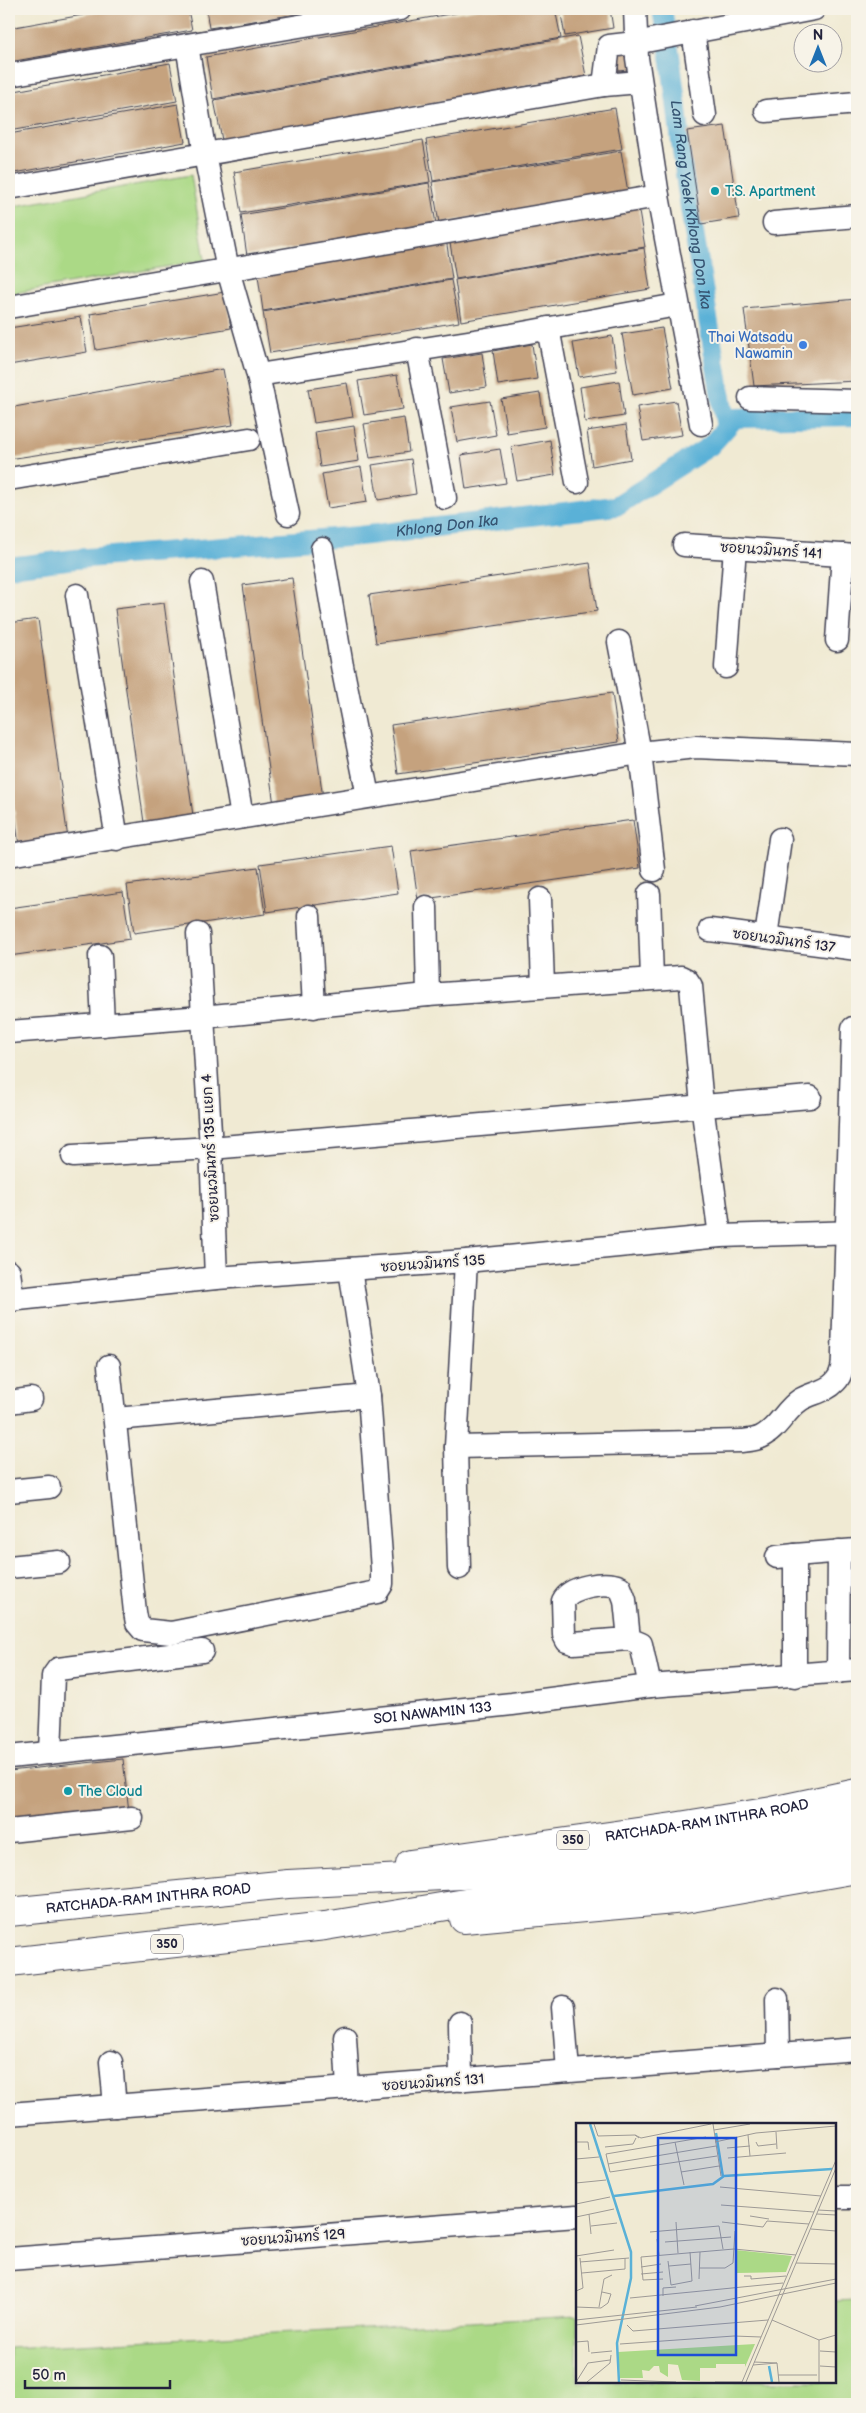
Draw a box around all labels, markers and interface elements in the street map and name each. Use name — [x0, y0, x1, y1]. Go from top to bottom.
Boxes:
north arrow — [794, 22, 844, 72]
text: N — [813, 27, 823, 44]
water label: Lam Rang Yaek Khlong Don Ika — [666, 99, 716, 311]
place label: T.S. Apartment — [725, 183, 816, 200]
marker: T.S. Apartment — [709, 185, 721, 197]
place label: Thai Watsadu Nawamin — [708, 329, 793, 362]
marker: Thai Watsadu Nawamin — [797, 339, 809, 351]
water label: Khlong Don Ika — [395, 511, 499, 542]
street label: ซอยนวมินทร์ 141 — [719, 537, 823, 563]
street label: ซอยนวมินทร์ 137 — [731, 924, 837, 956]
street label: ซอยนวมินทร์ 135 แยก 4 — [197, 1073, 223, 1222]
street label: ซอยนวมินทร์ 135 — [380, 1250, 486, 1276]
street label: SOI NAWAMIN 133 — [373, 1698, 493, 1728]
place label: The Cloud — [78, 1783, 142, 1800]
marker: The Cloud — [62, 1785, 74, 1797]
street label: RATCHADA-RAM INTHRA ROAD — [604, 1795, 810, 1845]
road number: 350 — [557, 1830, 589, 1850]
street label: RATCHADA-RAM INTHRA ROAD — [45, 1880, 252, 1917]
road number: 350 — [151, 1935, 183, 1954]
street label: ซอยนวมินทร์ 131 — [381, 2069, 485, 2095]
inset map — [576, 2123, 836, 2383]
street label: ซอยนวมินทร์ 129 — [240, 2224, 346, 2250]
scale bar — [25, 2358, 170, 2390]
text: 50 m — [32, 2366, 66, 2385]

